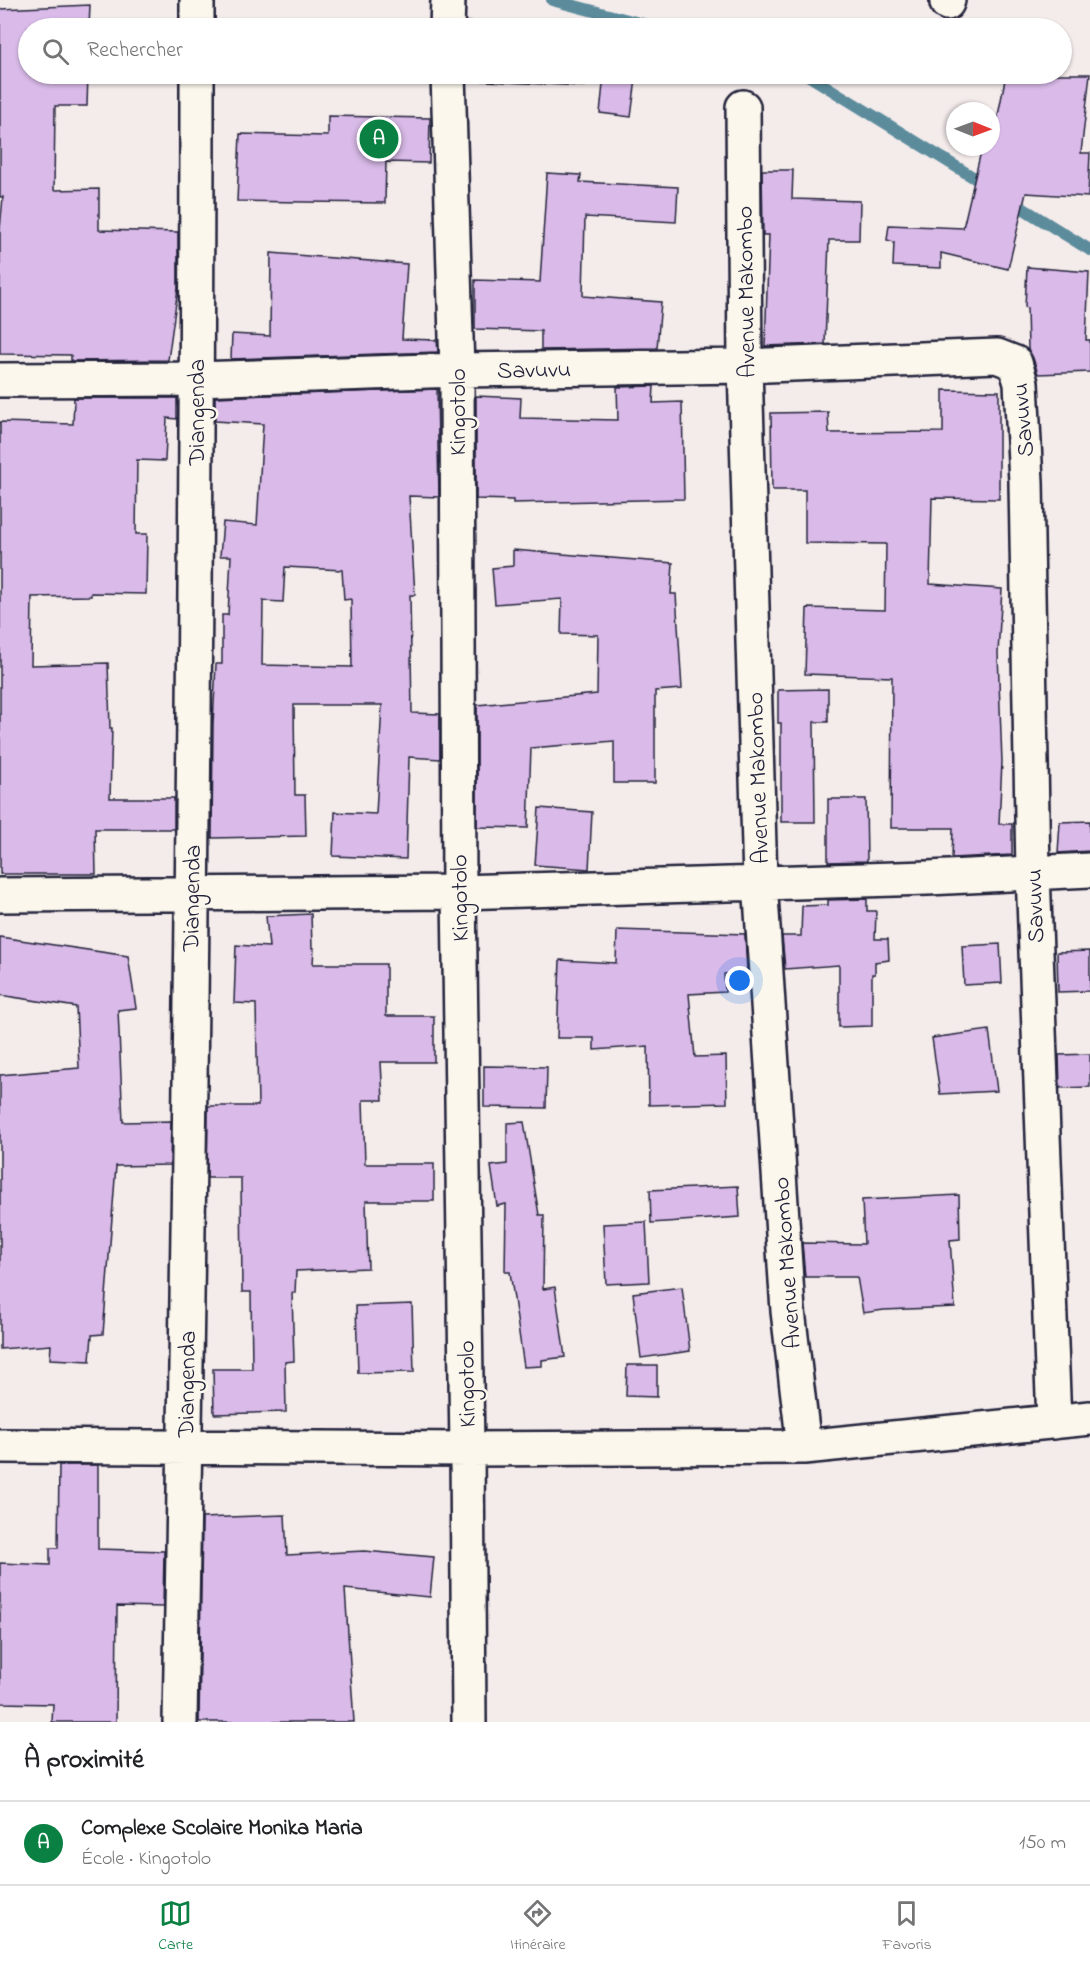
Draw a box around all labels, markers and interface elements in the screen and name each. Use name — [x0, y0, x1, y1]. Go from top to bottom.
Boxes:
search box — [18, 18, 1072, 84]
icon: search — [39, 35, 72, 68]
text: Rechercher — [87, 35, 183, 67]
north arrow — [946, 102, 1000, 156]
pin: A — [360, 116, 398, 162]
street label: Avenue Makombo — [729, 206, 766, 378]
street label: Savuvu — [497, 353, 571, 390]
street label: Diangenda — [181, 359, 216, 466]
street label: Kingotolo — [442, 368, 477, 456]
street label: Savuvu — [1004, 381, 1045, 458]
street label: Avenue Makombo — [739, 691, 780, 865]
street label: Diangenda — [175, 844, 212, 953]
street label: Kingotolo — [443, 854, 480, 942]
street label: Savuvu — [1018, 868, 1055, 944]
your location — [725, 966, 754, 995]
street label: Avenue Makombo — [765, 1176, 812, 1350]
street label: Diangenda — [170, 1330, 207, 1439]
street label: Kingotolo — [450, 1340, 487, 1428]
text: À proximité — [24, 1742, 144, 1780]
text: Complexe Scolaire Monika Maria — [81, 1813, 363, 1845]
text: A — [37, 1829, 50, 1858]
text: 150 m — [1019, 1829, 1066, 1858]
text: École · Kingotolo — [81, 1845, 211, 1874]
tab: Carte — [158, 1897, 193, 1957]
tab: Itinéraire — [510, 1897, 566, 1957]
tab: Favoris — [882, 1897, 932, 1957]

